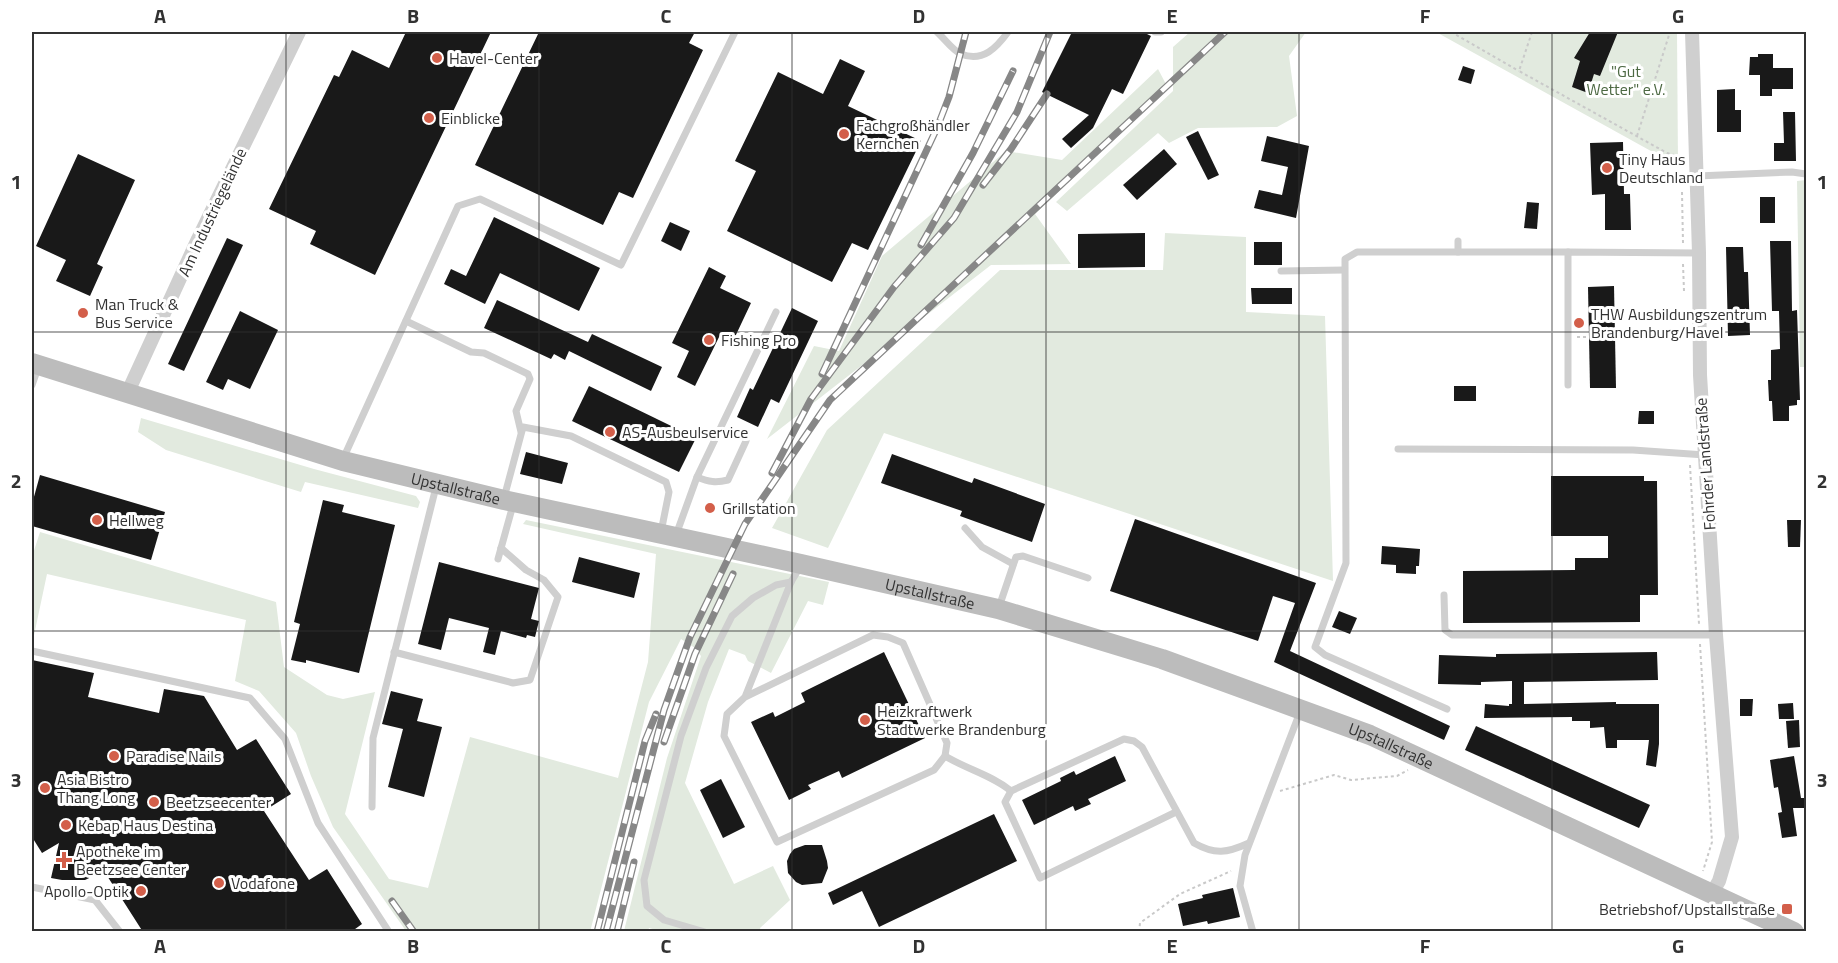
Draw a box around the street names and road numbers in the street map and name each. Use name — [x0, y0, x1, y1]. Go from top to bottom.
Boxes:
street label: Am Industriegelände — [172, 144, 252, 280]
street label: Fohrder Landstraße — [1688, 397, 1722, 531]
street label: Upstallstraße — [409, 466, 503, 511]
street label: Upstallstraße — [883, 572, 977, 615]
street label: Upstallstraße — [1345, 716, 1438, 775]

